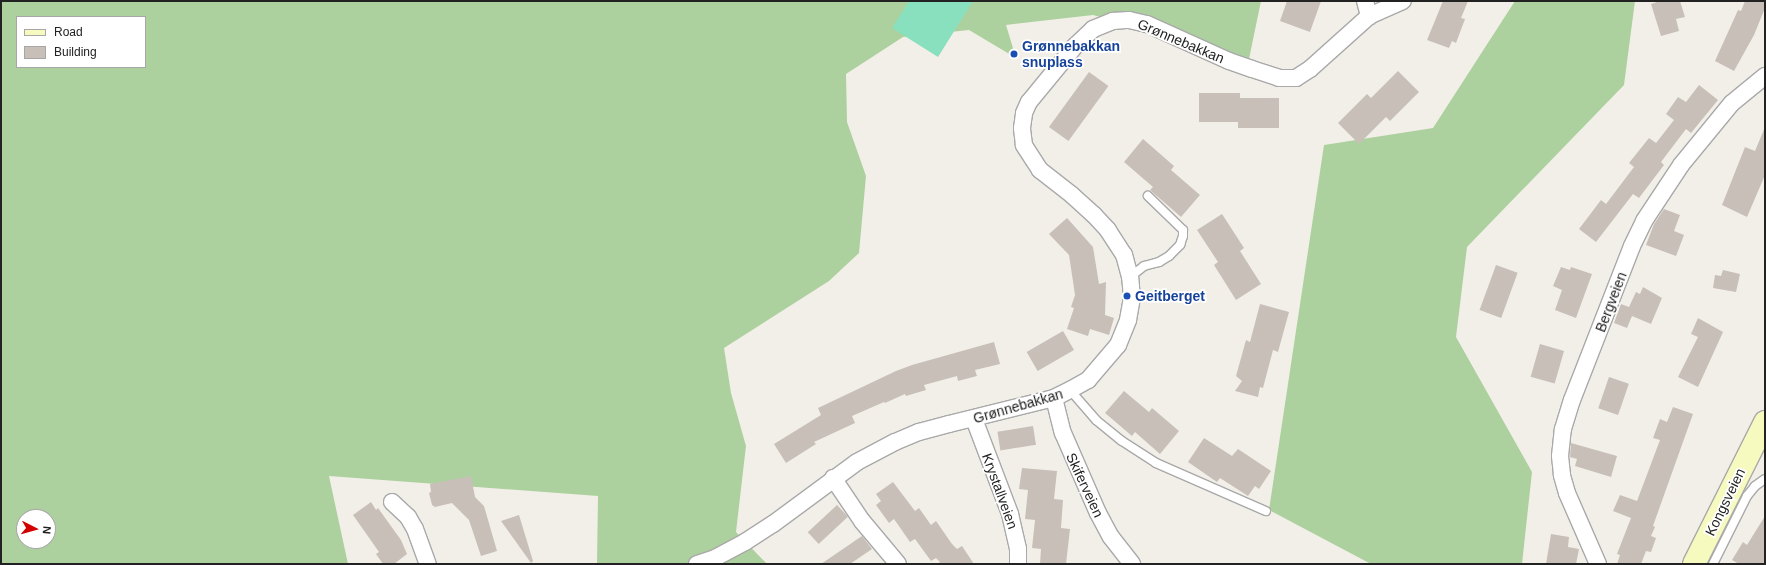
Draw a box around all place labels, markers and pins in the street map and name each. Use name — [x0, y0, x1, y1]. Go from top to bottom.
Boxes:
place label: Grønnebakkan snuplass — [1022, 38, 1120, 70]
marker: Grønnebakkan snuplass — [1009, 49, 1019, 59]
place label: Geitberget — [1135, 288, 1205, 304]
marker: Geitberget — [1122, 291, 1132, 301]

